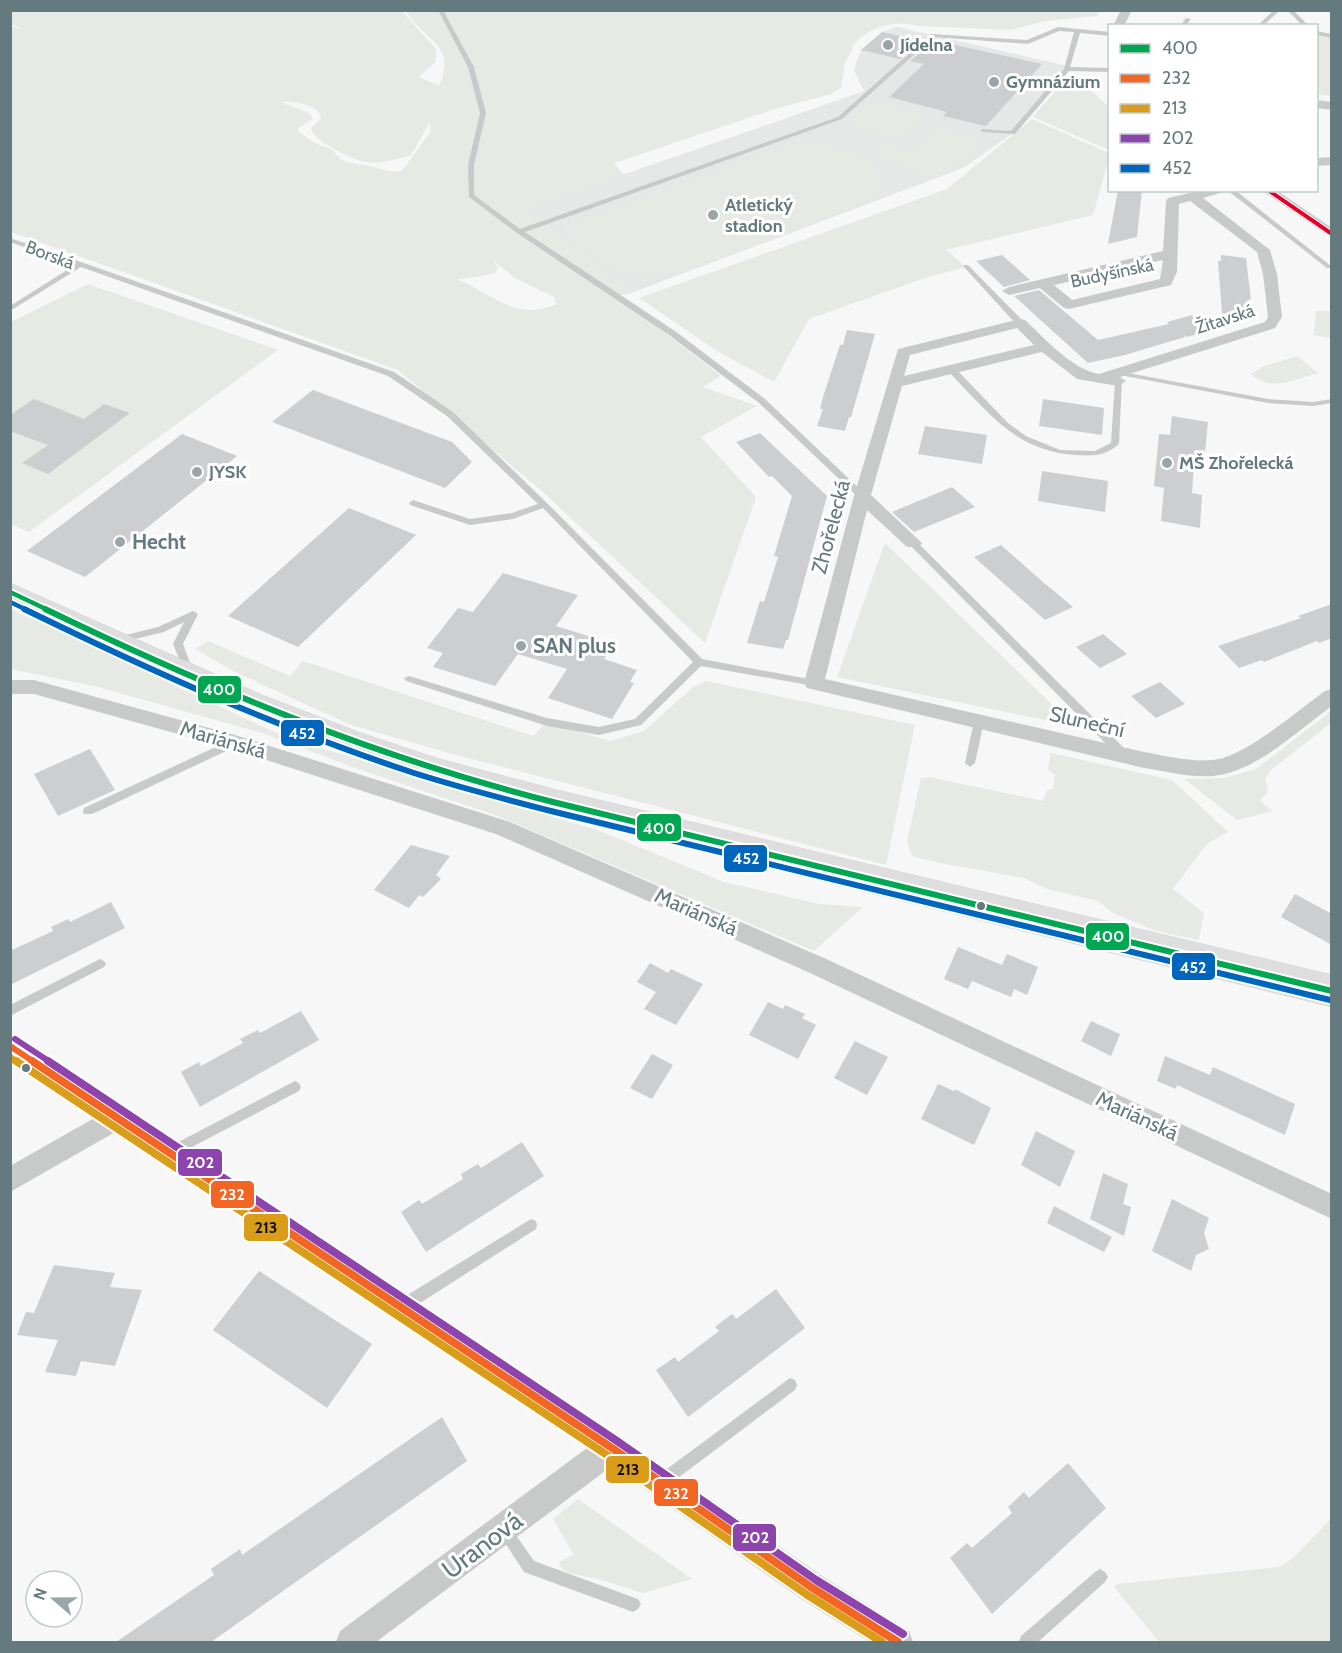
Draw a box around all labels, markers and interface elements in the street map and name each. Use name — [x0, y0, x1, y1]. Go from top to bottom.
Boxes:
legend — [1108, 24, 1318, 192]
place label: Jídelna — [899, 34, 952, 56]
text: 400 — [1162, 37, 1198, 59]
marker: Jídelna — [881, 38, 895, 52]
text: 232 — [1162, 67, 1191, 89]
place label: Gymnázium — [1006, 71, 1100, 93]
marker: Gymnázium — [987, 75, 1001, 89]
text: 213 — [1162, 97, 1187, 119]
text: 202 — [1162, 127, 1193, 149]
text: 452 — [1162, 157, 1192, 179]
place label: Atletický stadion — [725, 194, 793, 237]
marker: Atletický stadion — [706, 208, 720, 222]
street label: Borská — [23, 236, 78, 274]
street label: Budyšínská — [1068, 253, 1156, 293]
street label: Žitavská — [1192, 298, 1258, 339]
place label: MŠ Zhořelecká — [1179, 452, 1293, 474]
marker: MŠ Zhořelecká — [1160, 456, 1174, 470]
place label: JYSK — [208, 461, 247, 483]
marker: JYSK — [190, 465, 204, 479]
street label: Zhořelecká — [806, 477, 855, 577]
place label: Hecht — [132, 529, 186, 554]
marker: Hecht — [113, 535, 127, 549]
place label: SAN plus — [533, 633, 616, 658]
marker: SAN plus — [514, 639, 528, 653]
line badge: 400 — [197, 675, 242, 704]
text: 400 — [203, 680, 235, 699]
street label: Sluneční — [1047, 701, 1128, 742]
street label: Mariánská — [177, 715, 269, 764]
line badge: 452 — [280, 719, 325, 747]
text: 452 — [289, 724, 316, 743]
line badge: 400 — [636, 813, 682, 842]
text: 400 — [643, 819, 675, 838]
line badge: 452 — [723, 844, 768, 873]
text: 452 — [733, 849, 760, 868]
street label: Mariánská — [651, 882, 741, 941]
unlabelled marker — [975, 900, 987, 912]
line badge: 400 — [1085, 922, 1130, 951]
text: 400 — [1092, 927, 1124, 946]
line badge: 452 — [1171, 952, 1216, 981]
text: 452 — [1180, 958, 1207, 977]
unlabelled marker — [20, 1062, 32, 1074]
street label: Mariánská — [1092, 1086, 1182, 1145]
line badge: 202 — [177, 1148, 223, 1177]
text: 202 — [186, 1153, 214, 1172]
line badge: 232 — [210, 1180, 255, 1209]
text: 232 — [219, 1185, 245, 1204]
line badge: 213 — [243, 1213, 289, 1242]
text: 213 — [255, 1218, 278, 1237]
line badge: 213 — [605, 1455, 650, 1484]
text: 213 — [617, 1460, 640, 1479]
line badge: 232 — [653, 1478, 699, 1507]
text: 232 — [663, 1484, 689, 1503]
street label: Uranová — [435, 1504, 529, 1586]
line badge: 202 — [732, 1523, 777, 1552]
text: 202 — [741, 1528, 769, 1547]
north arrow — [24, 1569, 84, 1629]
text: N — [30, 1585, 51, 1603]

